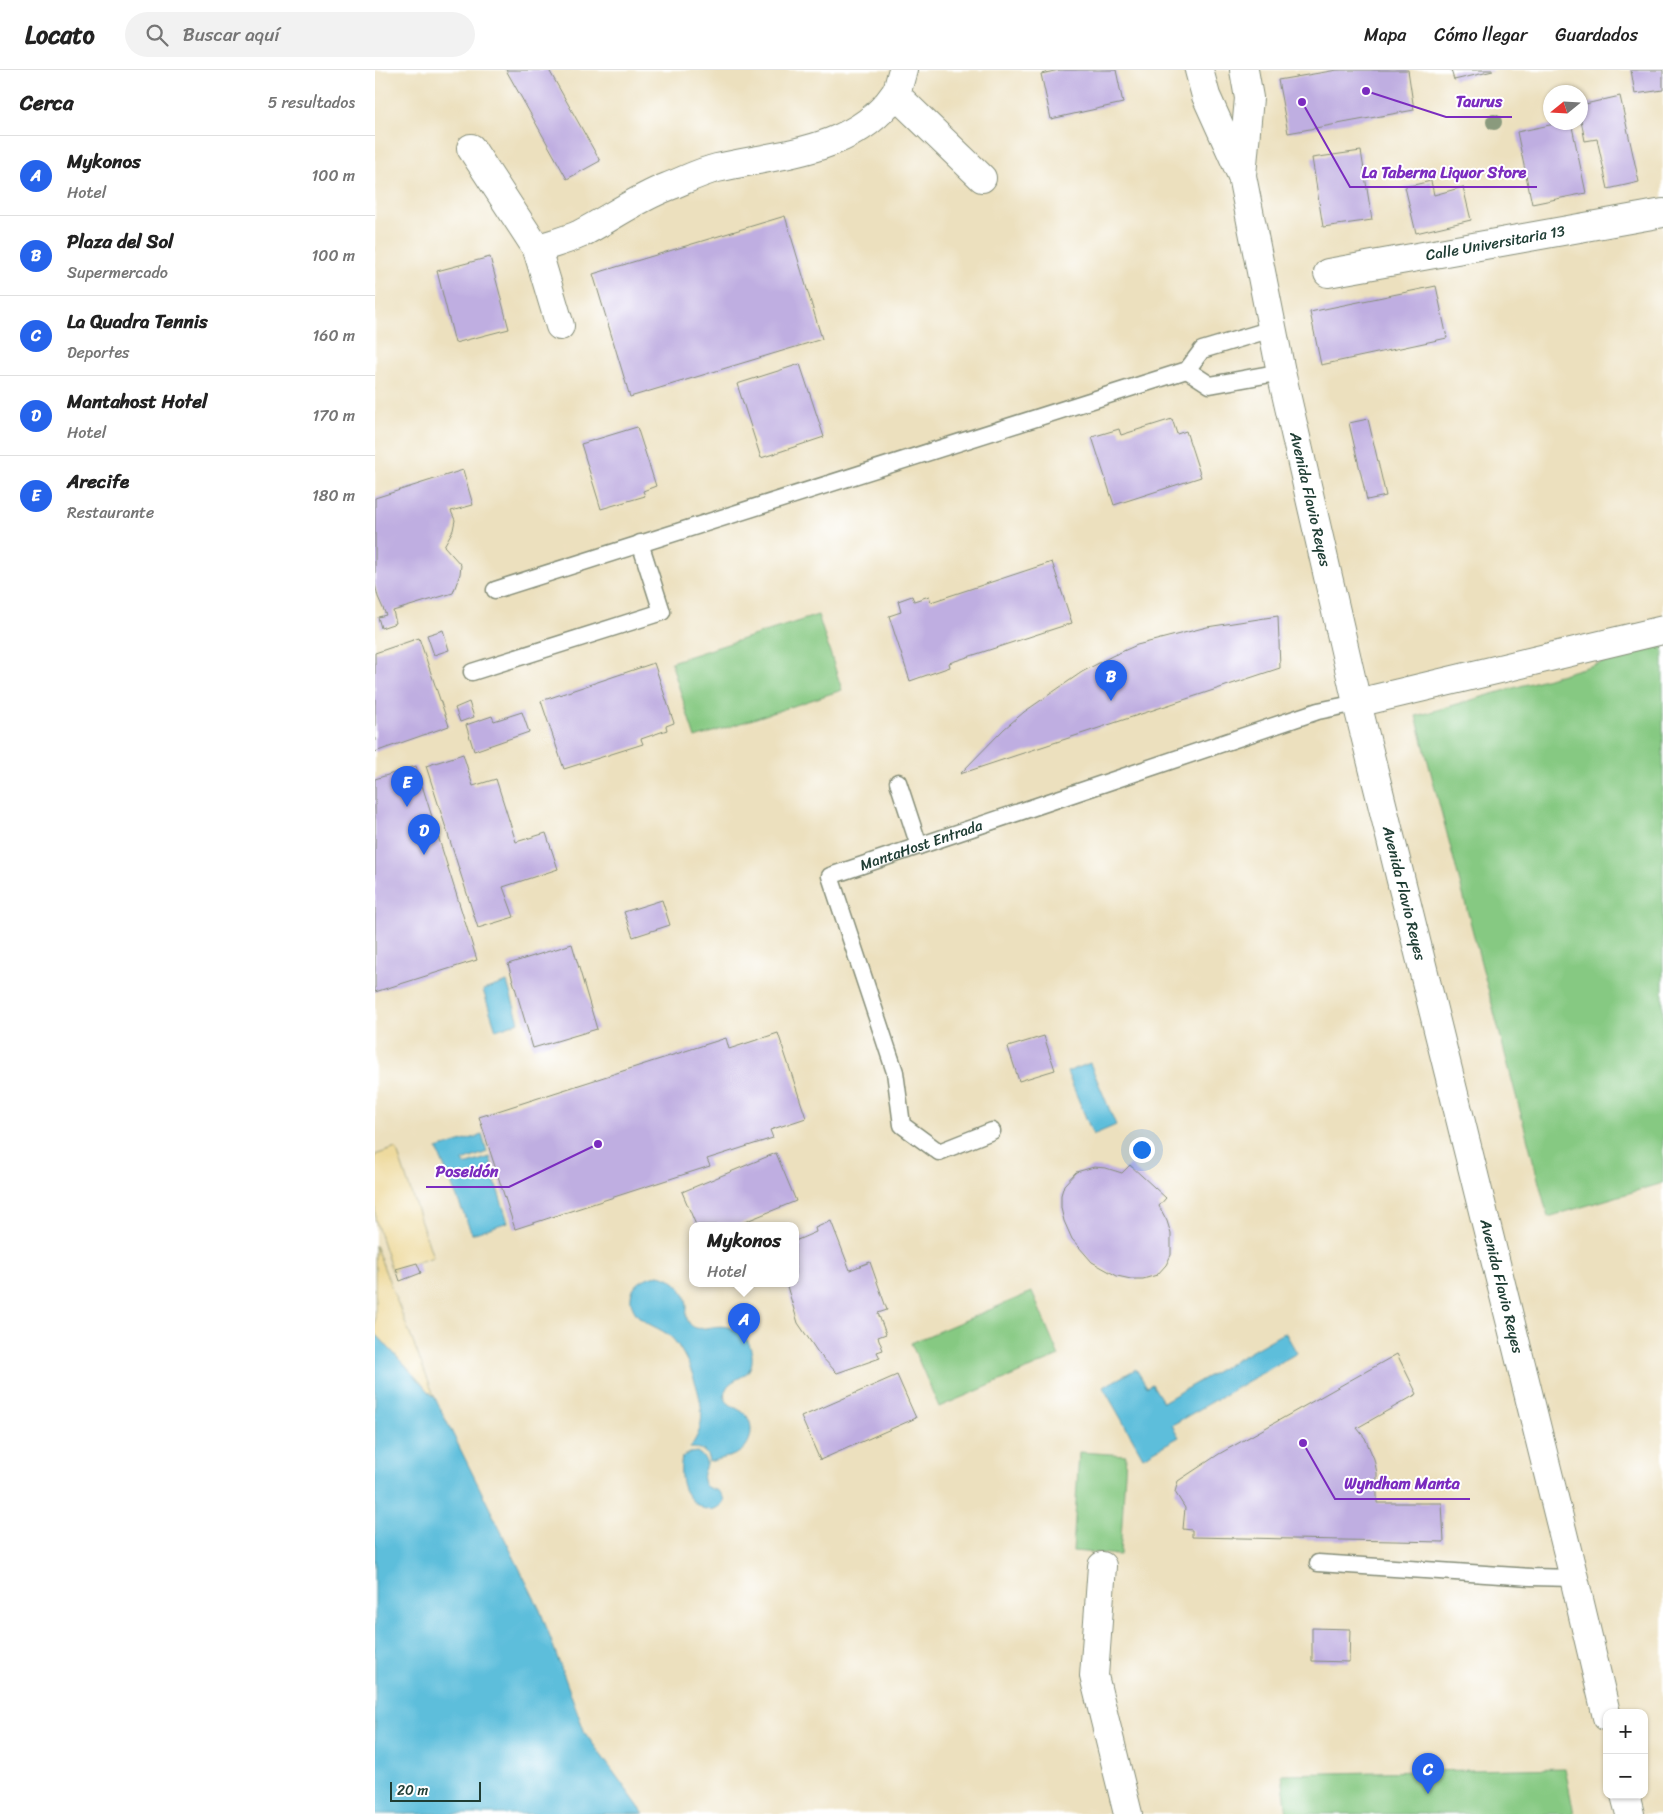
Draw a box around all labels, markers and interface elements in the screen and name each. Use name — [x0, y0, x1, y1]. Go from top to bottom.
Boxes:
search box — [125, 12, 475, 57]
text: Locato — [25, 14, 95, 56]
text: Buscar aquí — [183, 18, 280, 51]
text: Mapa — [1364, 19, 1406, 51]
text: Cómo llegar — [1434, 19, 1527, 51]
text: Guardados — [1555, 19, 1638, 51]
icon: search — [143, 21, 171, 49]
text: Cerca — [20, 84, 74, 122]
north arrow — [1543, 85, 1588, 130]
callout: Taurus — [1446, 86, 1512, 117]
text: Taurus — [1456, 87, 1503, 116]
text: 5 resultados — [268, 88, 355, 117]
text: Mykonos — [67, 145, 141, 178]
callout: La Taberna Liquor Store — [1350, 156, 1537, 187]
text: La Taberna Liquor Store — [1362, 158, 1527, 187]
text: A — [31, 161, 41, 190]
text: 100 m — [311, 161, 355, 190]
text: Hotel — [67, 178, 106, 207]
street label: Calle Universitaria 13 — [1424, 218, 1567, 268]
text: Plaza del Sol — [67, 225, 174, 258]
text: B — [31, 241, 41, 270]
text: 100 m — [311, 241, 355, 270]
text: Supermercado — [67, 258, 168, 287]
text: La Quadra Tennis — [67, 305, 208, 338]
text: C — [31, 321, 41, 350]
text: 160 m — [312, 321, 355, 350]
text: Deportes — [67, 338, 129, 367]
text: Mantahost Hotel — [67, 385, 207, 418]
text: D — [31, 401, 41, 430]
text: 170 m — [312, 401, 355, 430]
text: Hotel — [67, 418, 106, 447]
street label: Avenida Flavio Reyes — [1282, 428, 1338, 569]
text: Arecife — [67, 465, 129, 498]
text: E — [32, 481, 40, 510]
text: 180 m — [312, 481, 355, 510]
text: Restaurante — [67, 498, 154, 527]
pin: B — [1095, 660, 1127, 701]
pin: E — [391, 766, 423, 807]
street label: MantaHost Entrada — [856, 812, 987, 878]
pin: D — [408, 814, 440, 855]
street label: Avenida Flavio Reyes — [1375, 822, 1433, 963]
your location — [1129, 1137, 1155, 1163]
callout: Poseidón — [426, 1156, 509, 1187]
text: Poseidón — [435, 1157, 499, 1186]
street label: Avenida Flavio Reyes — [1472, 1215, 1531, 1356]
popup — [689, 1222, 799, 1287]
text: Mykonos — [707, 1224, 781, 1257]
text: Hotel — [707, 1257, 746, 1286]
pin: A — [728, 1303, 760, 1344]
callout: Wyndham Manta — [1335, 1468, 1470, 1499]
text: Wyndham Manta — [1344, 1469, 1461, 1498]
map controls — [1603, 1709, 1648, 1799]
button: + — [1603, 1709, 1648, 1754]
pin: C — [1412, 1753, 1444, 1794]
button: − — [1603, 1754, 1648, 1799]
text: 20 m — [397, 1778, 428, 1803]
scale bar — [390, 1779, 481, 1802]

